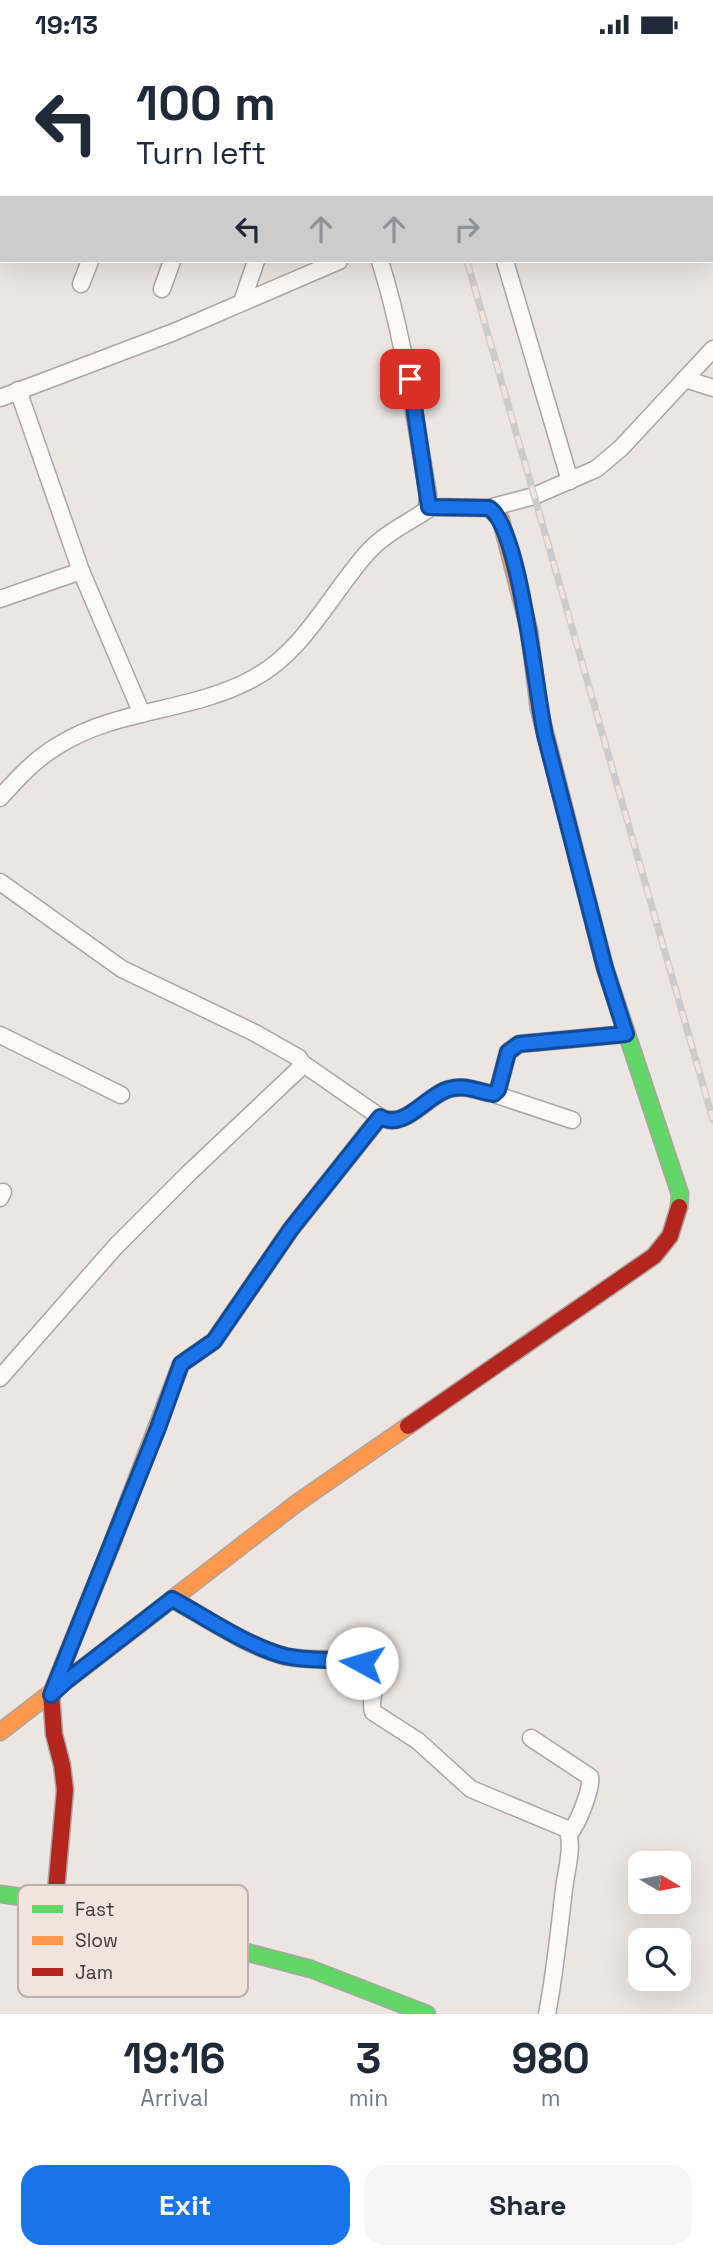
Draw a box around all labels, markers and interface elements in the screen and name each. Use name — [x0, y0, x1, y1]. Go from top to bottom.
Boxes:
text: 19:13 — [35, 8, 98, 42]
text: 100 m — [136, 72, 276, 134]
icon: left — [21, 77, 112, 168]
text: Turn left — [136, 133, 266, 173]
icon: left — [229, 210, 267, 248]
icon: ahead — [302, 210, 340, 248]
icon: ahead — [375, 210, 413, 248]
icon: right — [448, 210, 486, 248]
pin — [380, 349, 440, 409]
icon: arrive — [391, 360, 429, 398]
position arrow — [325, 1626, 399, 1700]
north arrow — [628, 1851, 691, 1915]
map controls — [628, 1851, 691, 1991]
legend — [18, 1885, 248, 1997]
text: Fast — [75, 1897, 115, 1922]
text: Slow — [75, 1928, 118, 1953]
button: search — [628, 1928, 691, 1991]
text: Jam — [75, 1960, 113, 1985]
text: 19:16 — [123, 2032, 226, 2085]
text: 3 — [356, 2032, 381, 2085]
text: 980 — [511, 2032, 590, 2085]
text: Arrival — [140, 2083, 209, 2113]
text: min — [349, 2083, 388, 2113]
text: m — [541, 2083, 561, 2113]
button: Exit — [21, 2165, 350, 2245]
button: Share — [364, 2165, 692, 2245]

